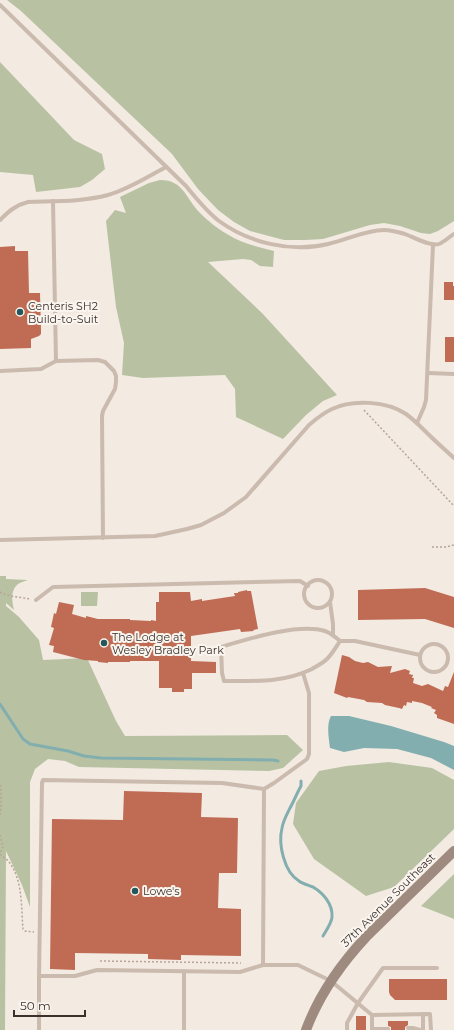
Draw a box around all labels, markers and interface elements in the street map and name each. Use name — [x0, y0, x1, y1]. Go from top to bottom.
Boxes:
place label: Centeris SH2 Build-to-Suit — [28, 299, 99, 326]
marker: Centeris SH2 Build-to-Suit — [15, 307, 25, 317]
place label: The Lodge at Wesley Bradley Park — [112, 630, 224, 657]
marker: The Lodge at Wesley Bradley Park — [99, 638, 109, 648]
street label: 37th Avenue Southeast — [338, 850, 438, 950]
place label: Lowe's — [143, 884, 180, 898]
marker: Lowe's — [130, 886, 140, 896]
scale bar — [14, 992, 85, 1018]
text: 50 m — [20, 998, 51, 1013]

